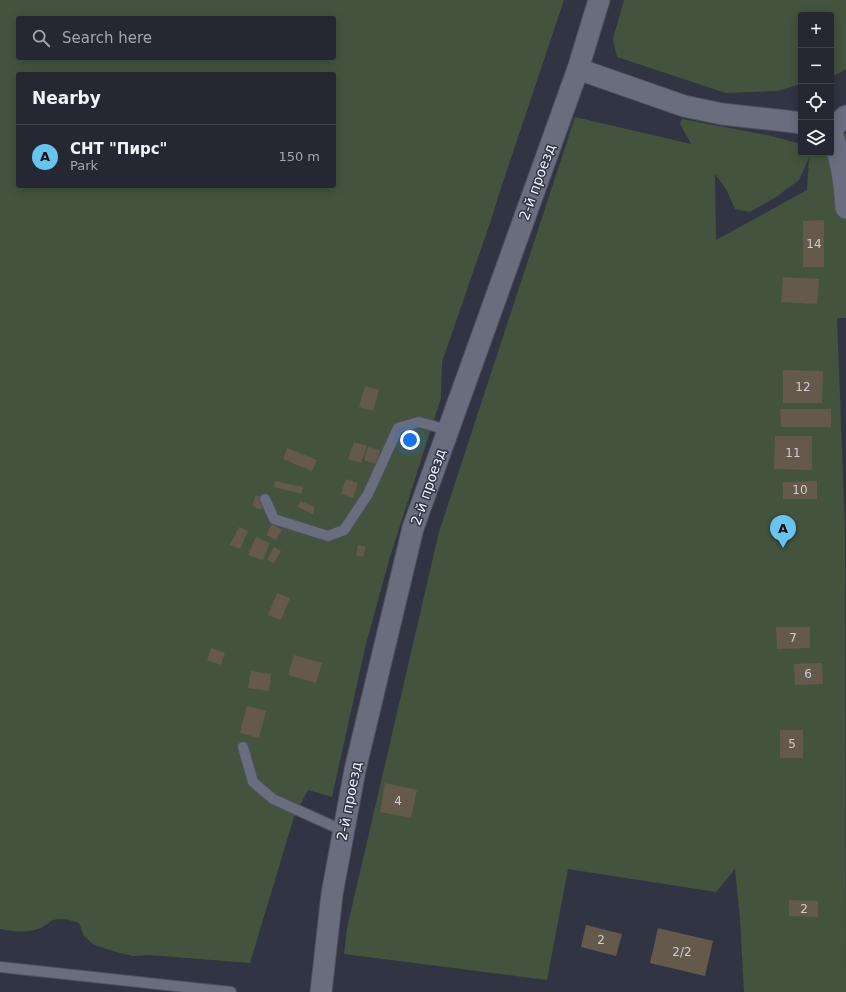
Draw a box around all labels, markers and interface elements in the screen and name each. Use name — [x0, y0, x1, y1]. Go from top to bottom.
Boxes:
map controls — [798, 12, 834, 156]
button: + — [798, 12, 834, 48]
search box — [16, 16, 336, 60]
icon: search — [30, 27, 52, 49]
text: Search here — [62, 29, 152, 47]
button: − — [798, 48, 834, 84]
button: locate — [798, 84, 834, 120]
text: Nearby — [32, 88, 101, 108]
button: layers — [798, 120, 834, 156]
text: СНТ "Пирс" — [70, 140, 167, 158]
street label: 2-й проезд — [516, 142, 558, 222]
text: A — [40, 149, 50, 164]
text: 150 m — [278, 149, 320, 164]
text: Park — [70, 158, 98, 173]
house number: 14 — [806, 237, 822, 251]
house number: 12 — [795, 380, 811, 394]
your location — [400, 430, 420, 450]
house number: 11 — [785, 446, 801, 460]
street label: 2-й проезд — [407, 447, 449, 527]
house number: 10 — [792, 483, 808, 497]
pin: A — [770, 515, 796, 548]
house number: 7 — [789, 631, 797, 645]
house number: 6 — [804, 667, 812, 681]
house number: 5 — [788, 737, 796, 751]
street label: 2-й проезд — [334, 760, 364, 842]
house number: 4 — [394, 794, 402, 808]
house number: 2 — [800, 902, 808, 916]
house number: 2 — [597, 933, 605, 947]
house number: 2/2 — [672, 945, 692, 959]

